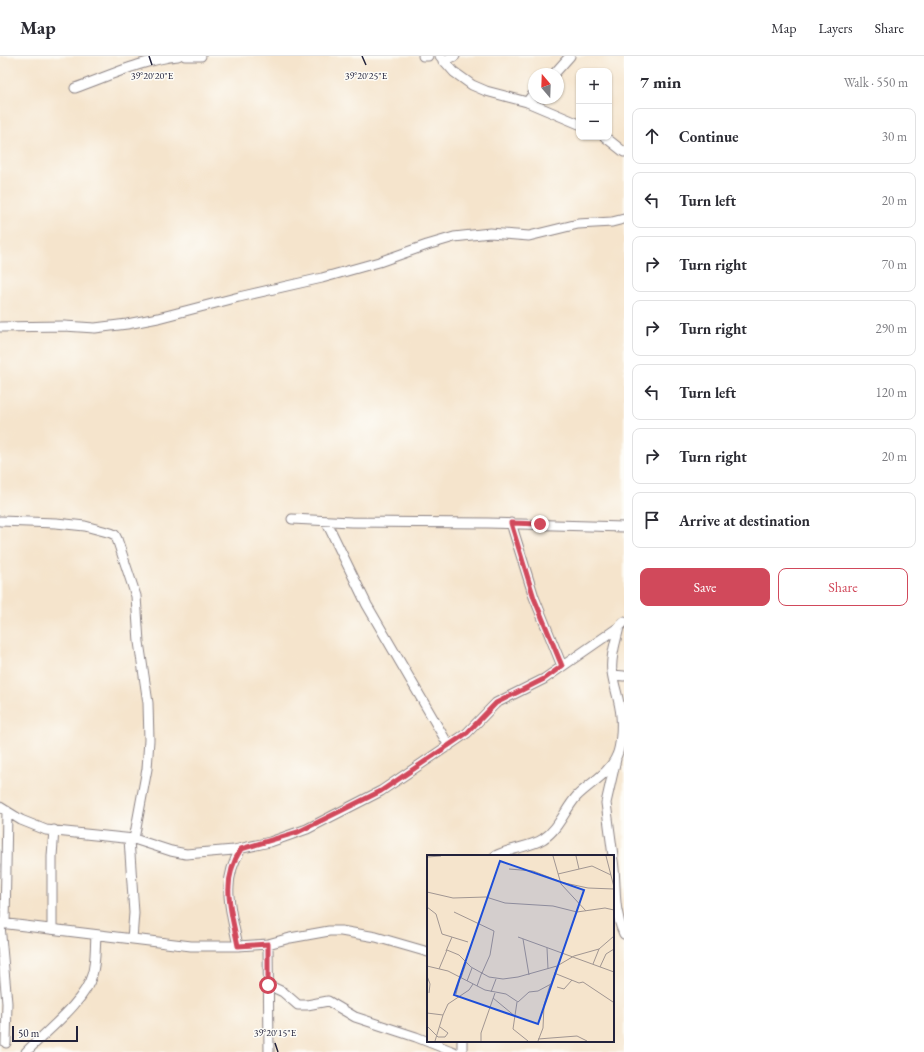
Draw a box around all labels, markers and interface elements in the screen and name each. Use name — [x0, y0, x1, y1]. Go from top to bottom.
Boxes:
text: Map — [20, 15, 56, 40]
text: Map — [771, 19, 796, 37]
text: Layers — [818, 19, 853, 37]
text: Share — [875, 19, 904, 37]
north arrow — [528, 68, 564, 104]
map controls — [576, 68, 612, 140]
button: + — [576, 68, 612, 104]
text: 39°20'20"E — [131, 69, 174, 82]
text: 39°20'25"E — [345, 69, 388, 82]
text: 7 min — [640, 71, 681, 93]
text: Walk · 550 m — [844, 74, 908, 91]
button: − — [576, 104, 612, 140]
icon: ahead — [641, 125, 663, 147]
text: Continue — [679, 127, 739, 146]
text: 30 m — [882, 128, 907, 145]
icon: left — [641, 189, 663, 211]
text: Turn left — [679, 191, 736, 210]
text: 20 m — [882, 192, 907, 209]
icon: right — [641, 253, 663, 275]
text: Turn right — [679, 255, 747, 274]
text: 70 m — [882, 256, 907, 273]
icon: right — [641, 317, 663, 339]
text: Turn right — [679, 319, 747, 338]
text: 290 m — [876, 320, 907, 337]
icon: left — [641, 381, 663, 403]
text: Turn left — [679, 383, 736, 402]
text: 120 m — [876, 384, 907, 401]
icon: right — [641, 445, 663, 467]
text: Turn right — [679, 447, 747, 466]
text: 20 m — [882, 448, 907, 465]
icon: arrive — [641, 509, 663, 531]
text: Arrive at destination — [679, 511, 810, 530]
route end — [531, 515, 549, 533]
button: Save — [640, 568, 770, 606]
button: Share — [778, 568, 908, 606]
inset map — [427, 855, 614, 1042]
route start — [259, 976, 277, 994]
scale bar — [12, 1024, 78, 1043]
text: 50 m — [18, 1026, 39, 1040]
text: 39°20'15"E — [254, 1026, 297, 1039]

